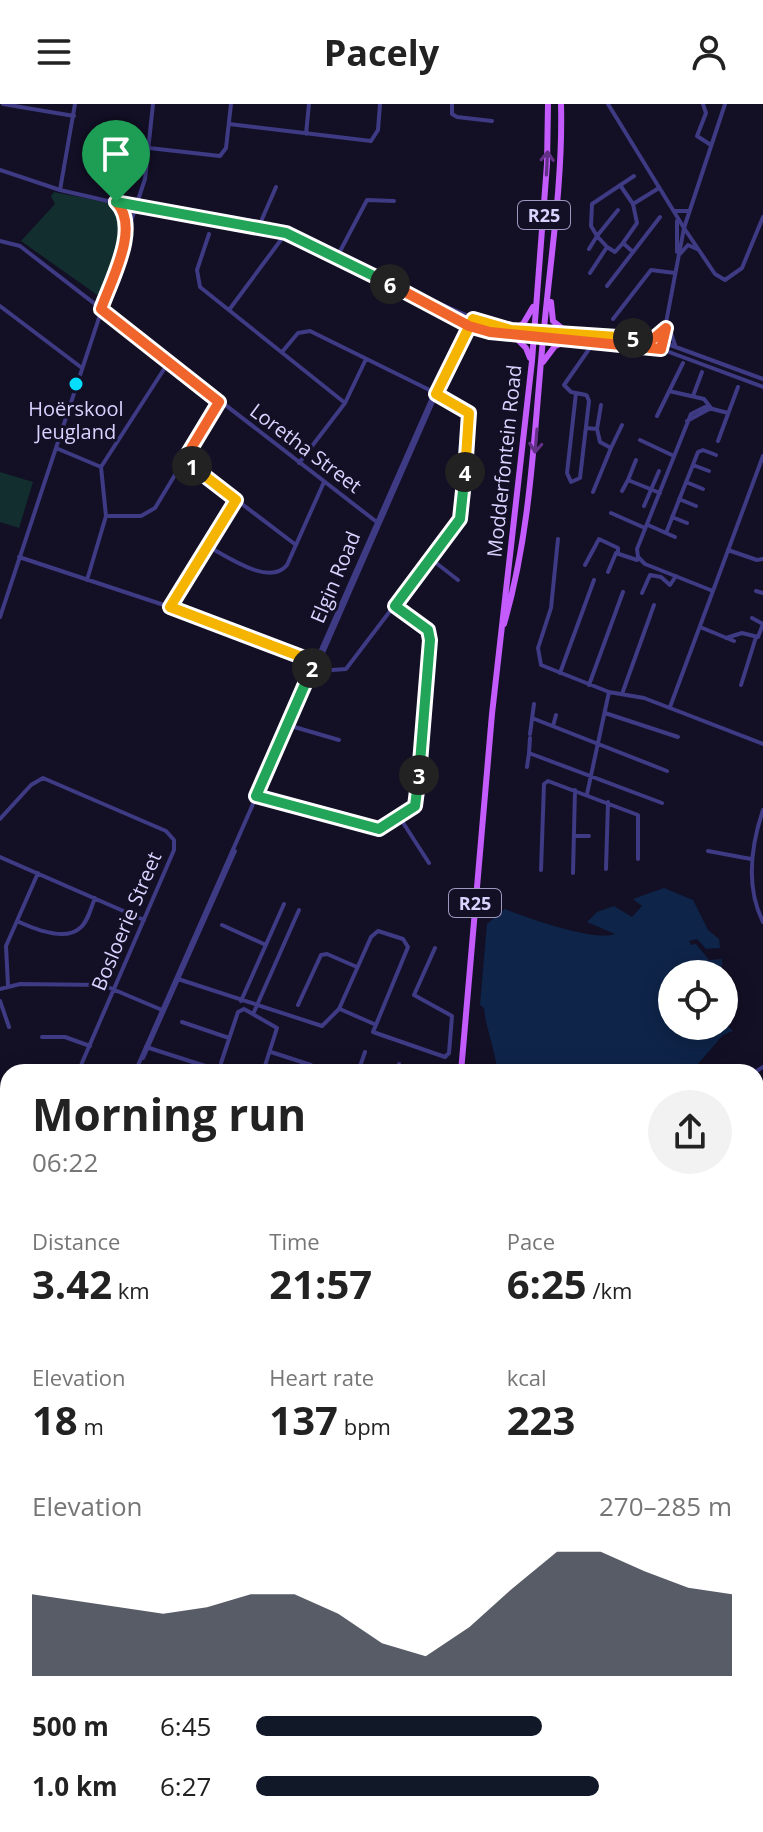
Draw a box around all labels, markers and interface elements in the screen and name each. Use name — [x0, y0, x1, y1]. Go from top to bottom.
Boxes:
text: Pacely — [324, 28, 439, 77]
icon: menu — [32, 30, 76, 74]
icon: person — [687, 30, 731, 74]
pin — [82, 120, 150, 202]
icon: arrive — [94, 132, 138, 176]
one-way arrow — [540, 150, 555, 177]
road number: R25 — [518, 201, 570, 229]
pin: 6 — [370, 264, 410, 304]
text: 6 — [384, 269, 396, 299]
pin: 5 — [613, 318, 653, 358]
text: 5 — [627, 323, 639, 353]
street label: Modderfontein Road — [480, 363, 528, 559]
marker: Hoërskool Jeugland — [67, 375, 85, 393]
place label: Hoërskool Jeugland — [28, 395, 124, 445]
street label: Loretha Street — [245, 397, 367, 499]
one-way arrow — [528, 427, 543, 454]
pin: 1 — [172, 446, 212, 486]
text: 1 — [186, 451, 198, 481]
pin: 4 — [445, 452, 485, 492]
text: 4 — [459, 457, 471, 487]
street label: Elgin Road — [304, 527, 366, 627]
pin: 2 — [292, 648, 332, 688]
text: 2 — [306, 653, 318, 683]
pin: 3 — [399, 755, 439, 795]
text: 3 — [413, 760, 425, 790]
street label: Bosloerie Street — [85, 847, 167, 995]
road number: R25 — [449, 889, 501, 917]
map controls — [658, 960, 738, 1040]
button: locate — [658, 960, 738, 1040]
text: Morning run — [32, 1084, 306, 1144]
button: share — [648, 1090, 732, 1174]
text: 06:22 — [32, 1144, 98, 1180]
text: Distance — [32, 1226, 120, 1256]
text: Time — [269, 1226, 320, 1256]
text: Pace — [507, 1226, 555, 1256]
text: 3.42 — [32, 1256, 112, 1311]
text: 21:57 — [269, 1256, 372, 1311]
text: 6:25 — [507, 1256, 587, 1311]
text: km — [112, 1275, 150, 1305]
text: /km — [587, 1275, 632, 1305]
text: Elevation — [32, 1362, 125, 1392]
text: Heart rate — [269, 1362, 374, 1392]
text: kcal — [507, 1362, 547, 1392]
text: 18 — [32, 1392, 78, 1447]
text: 137 — [269, 1392, 338, 1447]
text: 223 — [507, 1392, 575, 1447]
text: m — [78, 1411, 104, 1441]
text: bpm — [338, 1411, 391, 1441]
text: Elevation — [32, 1488, 142, 1524]
text: 270–285 m — [599, 1488, 732, 1524]
text: 500 m — [32, 1708, 109, 1744]
text: 6:45 — [160, 1708, 211, 1744]
text: 1.0 km — [32, 1768, 118, 1804]
text: 6:27 — [160, 1768, 211, 1804]

